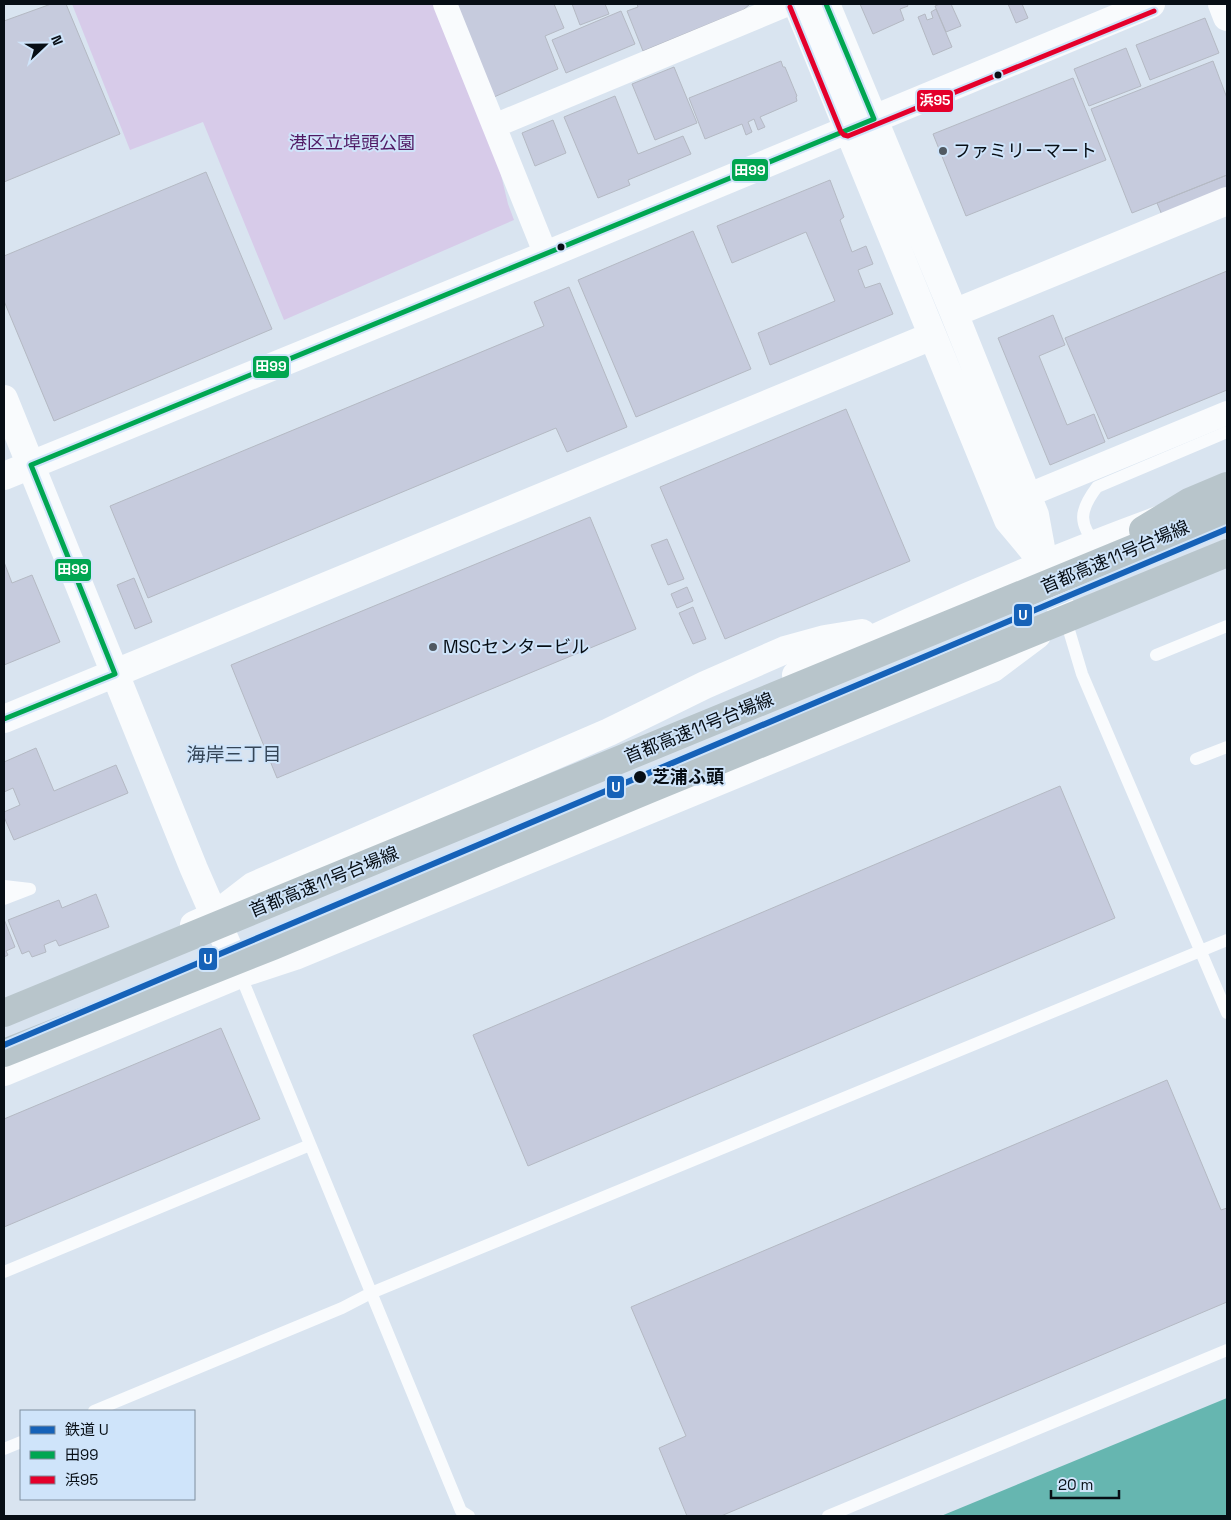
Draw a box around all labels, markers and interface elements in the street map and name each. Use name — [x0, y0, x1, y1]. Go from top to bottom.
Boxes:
north arrow — [20, 20, 70, 70]
text: N — [47, 32, 67, 48]
unlabelled marker — [993, 70, 1003, 80]
line badge: 浜95 — [916, 89, 954, 113]
text: 浜95 — [919, 91, 951, 109]
park label: 港区立埠頭公園 — [289, 131, 415, 154]
place label: ファミリーマート — [953, 139, 1097, 162]
marker: ファミリーマート — [937, 145, 949, 157]
line badge: 田99 — [731, 158, 769, 182]
text: 田99 — [734, 161, 766, 179]
unlabelled marker — [556, 242, 566, 252]
line badge: 田99 — [252, 355, 290, 379]
text: 田99 — [255, 357, 287, 375]
street label: 首都高速11号台場線 — [1037, 515, 1193, 598]
line badge: 田99 — [54, 558, 92, 582]
text: 田99 — [57, 560, 89, 578]
line badge: U — [1013, 603, 1033, 627]
text: U — [1018, 606, 1028, 624]
place label: MSCセンタービル — [443, 635, 589, 658]
marker: MSCセンタービル — [427, 641, 439, 653]
street label: 首都高速11号台場線 — [621, 687, 777, 768]
district label: 海岸三丁目 — [186, 742, 282, 767]
place label: 芝浦ふ頭 — [652, 765, 724, 788]
marker: 芝浦ふ頭 — [632, 769, 648, 785]
line badge: U — [606, 775, 625, 799]
text: U — [611, 778, 621, 796]
street label: 首都高速11号台場線 — [246, 841, 402, 922]
line badge: U — [198, 947, 218, 971]
text: U — [203, 950, 213, 968]
legend — [20, 1410, 195, 1500]
text: 鉄道 U — [65, 1420, 109, 1439]
text: 田99 — [65, 1445, 98, 1464]
scale bar — [1051, 1468, 1118, 1500]
text: 浜95 — [65, 1470, 98, 1489]
text: 20 m — [1058, 1475, 1093, 1494]

